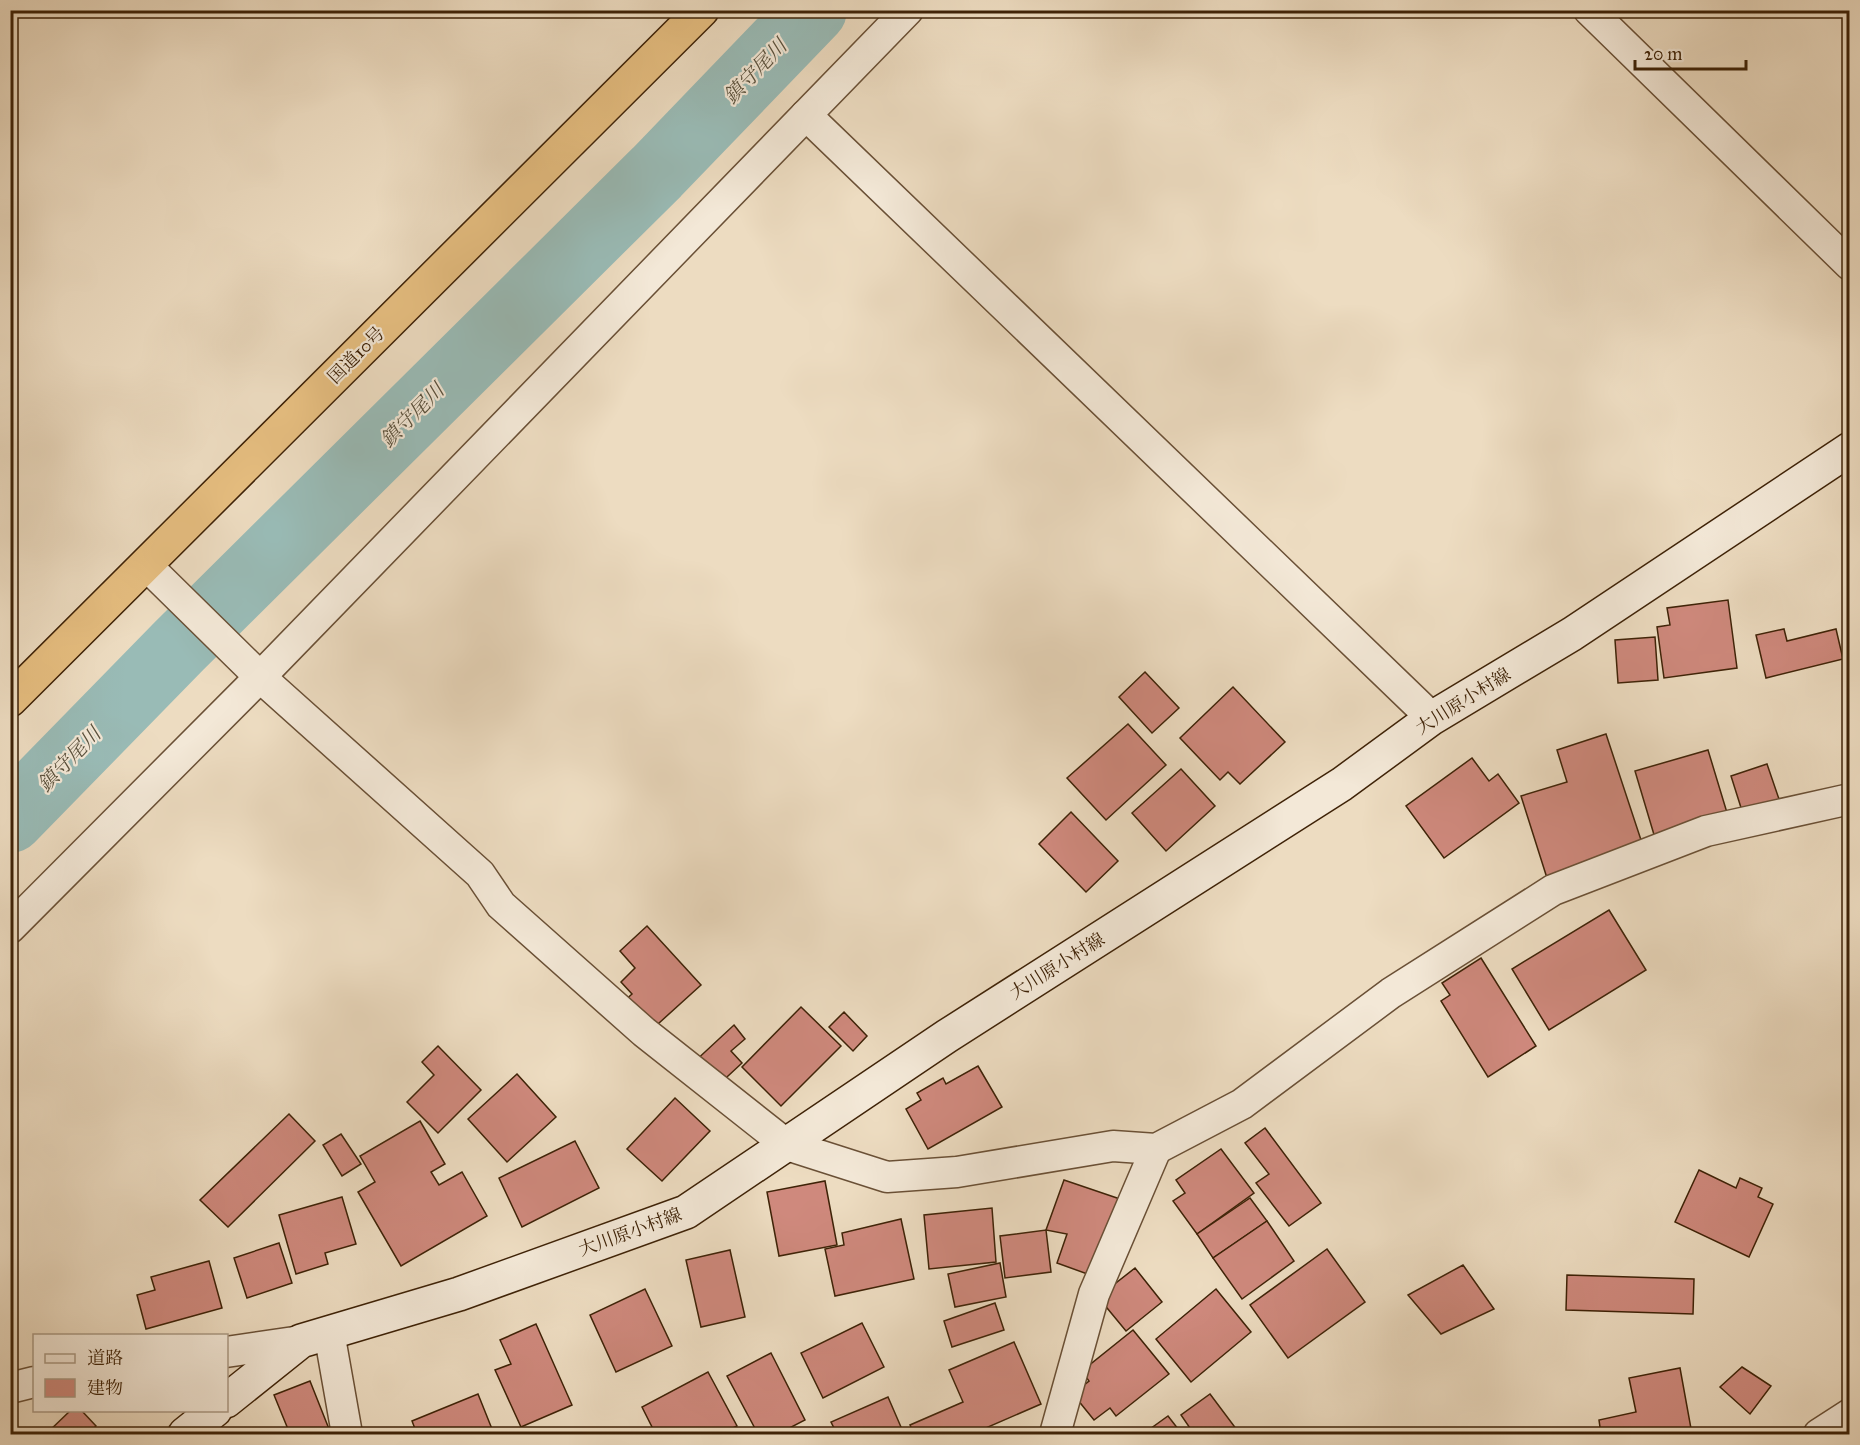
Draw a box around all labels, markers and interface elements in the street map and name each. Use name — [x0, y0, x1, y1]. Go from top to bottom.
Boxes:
water label: 鎮守尾川 — [719, 32, 793, 108]
scale bar — [1635, 33, 1746, 71]
text: 20 m — [1644, 43, 1682, 65]
street label: 国道10号 — [323, 322, 389, 388]
water label: 鎮守尾川 — [375, 377, 450, 452]
street label: 大川原小村線 — [1411, 663, 1515, 739]
water label: 鎮守尾川 — [33, 720, 107, 796]
street label: 大川原小村線 — [1005, 928, 1109, 1004]
street label: 大川原小村線 — [575, 1203, 685, 1261]
legend — [33, 1334, 228, 1412]
text: 道路 — [87, 1347, 123, 1369]
text: 建物 — [87, 1377, 123, 1399]

